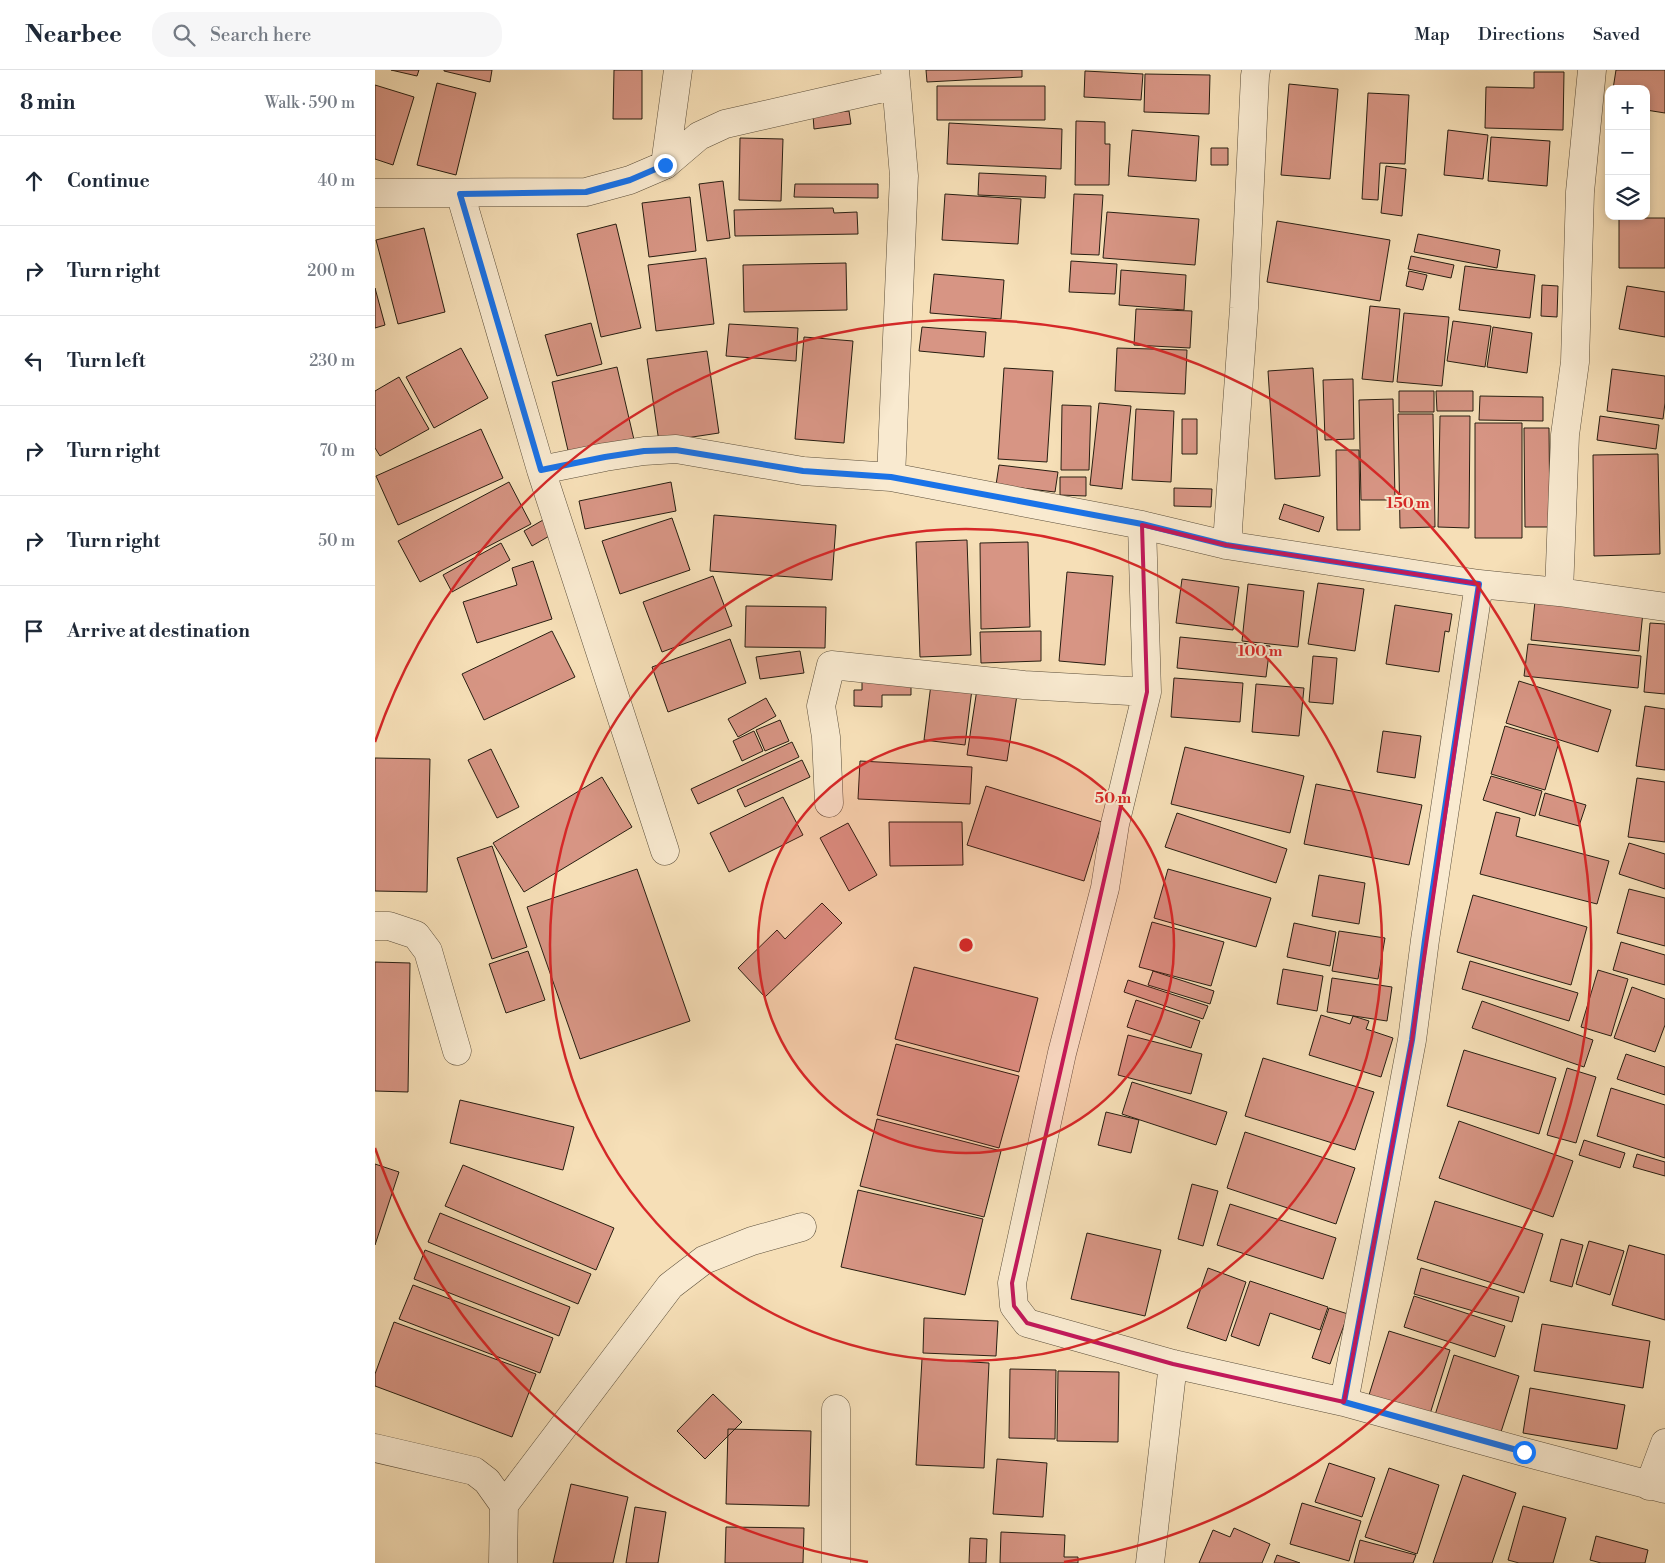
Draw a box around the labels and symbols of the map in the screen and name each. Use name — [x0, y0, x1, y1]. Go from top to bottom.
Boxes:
route end — [654, 154, 677, 177]
text: 150 m — [1386, 494, 1430, 513]
text: 100 m — [1238, 642, 1283, 661]
text: 50 m — [1095, 789, 1131, 808]
centre of rings — [957, 936, 975, 954]
route start — [1513, 1441, 1536, 1464]

